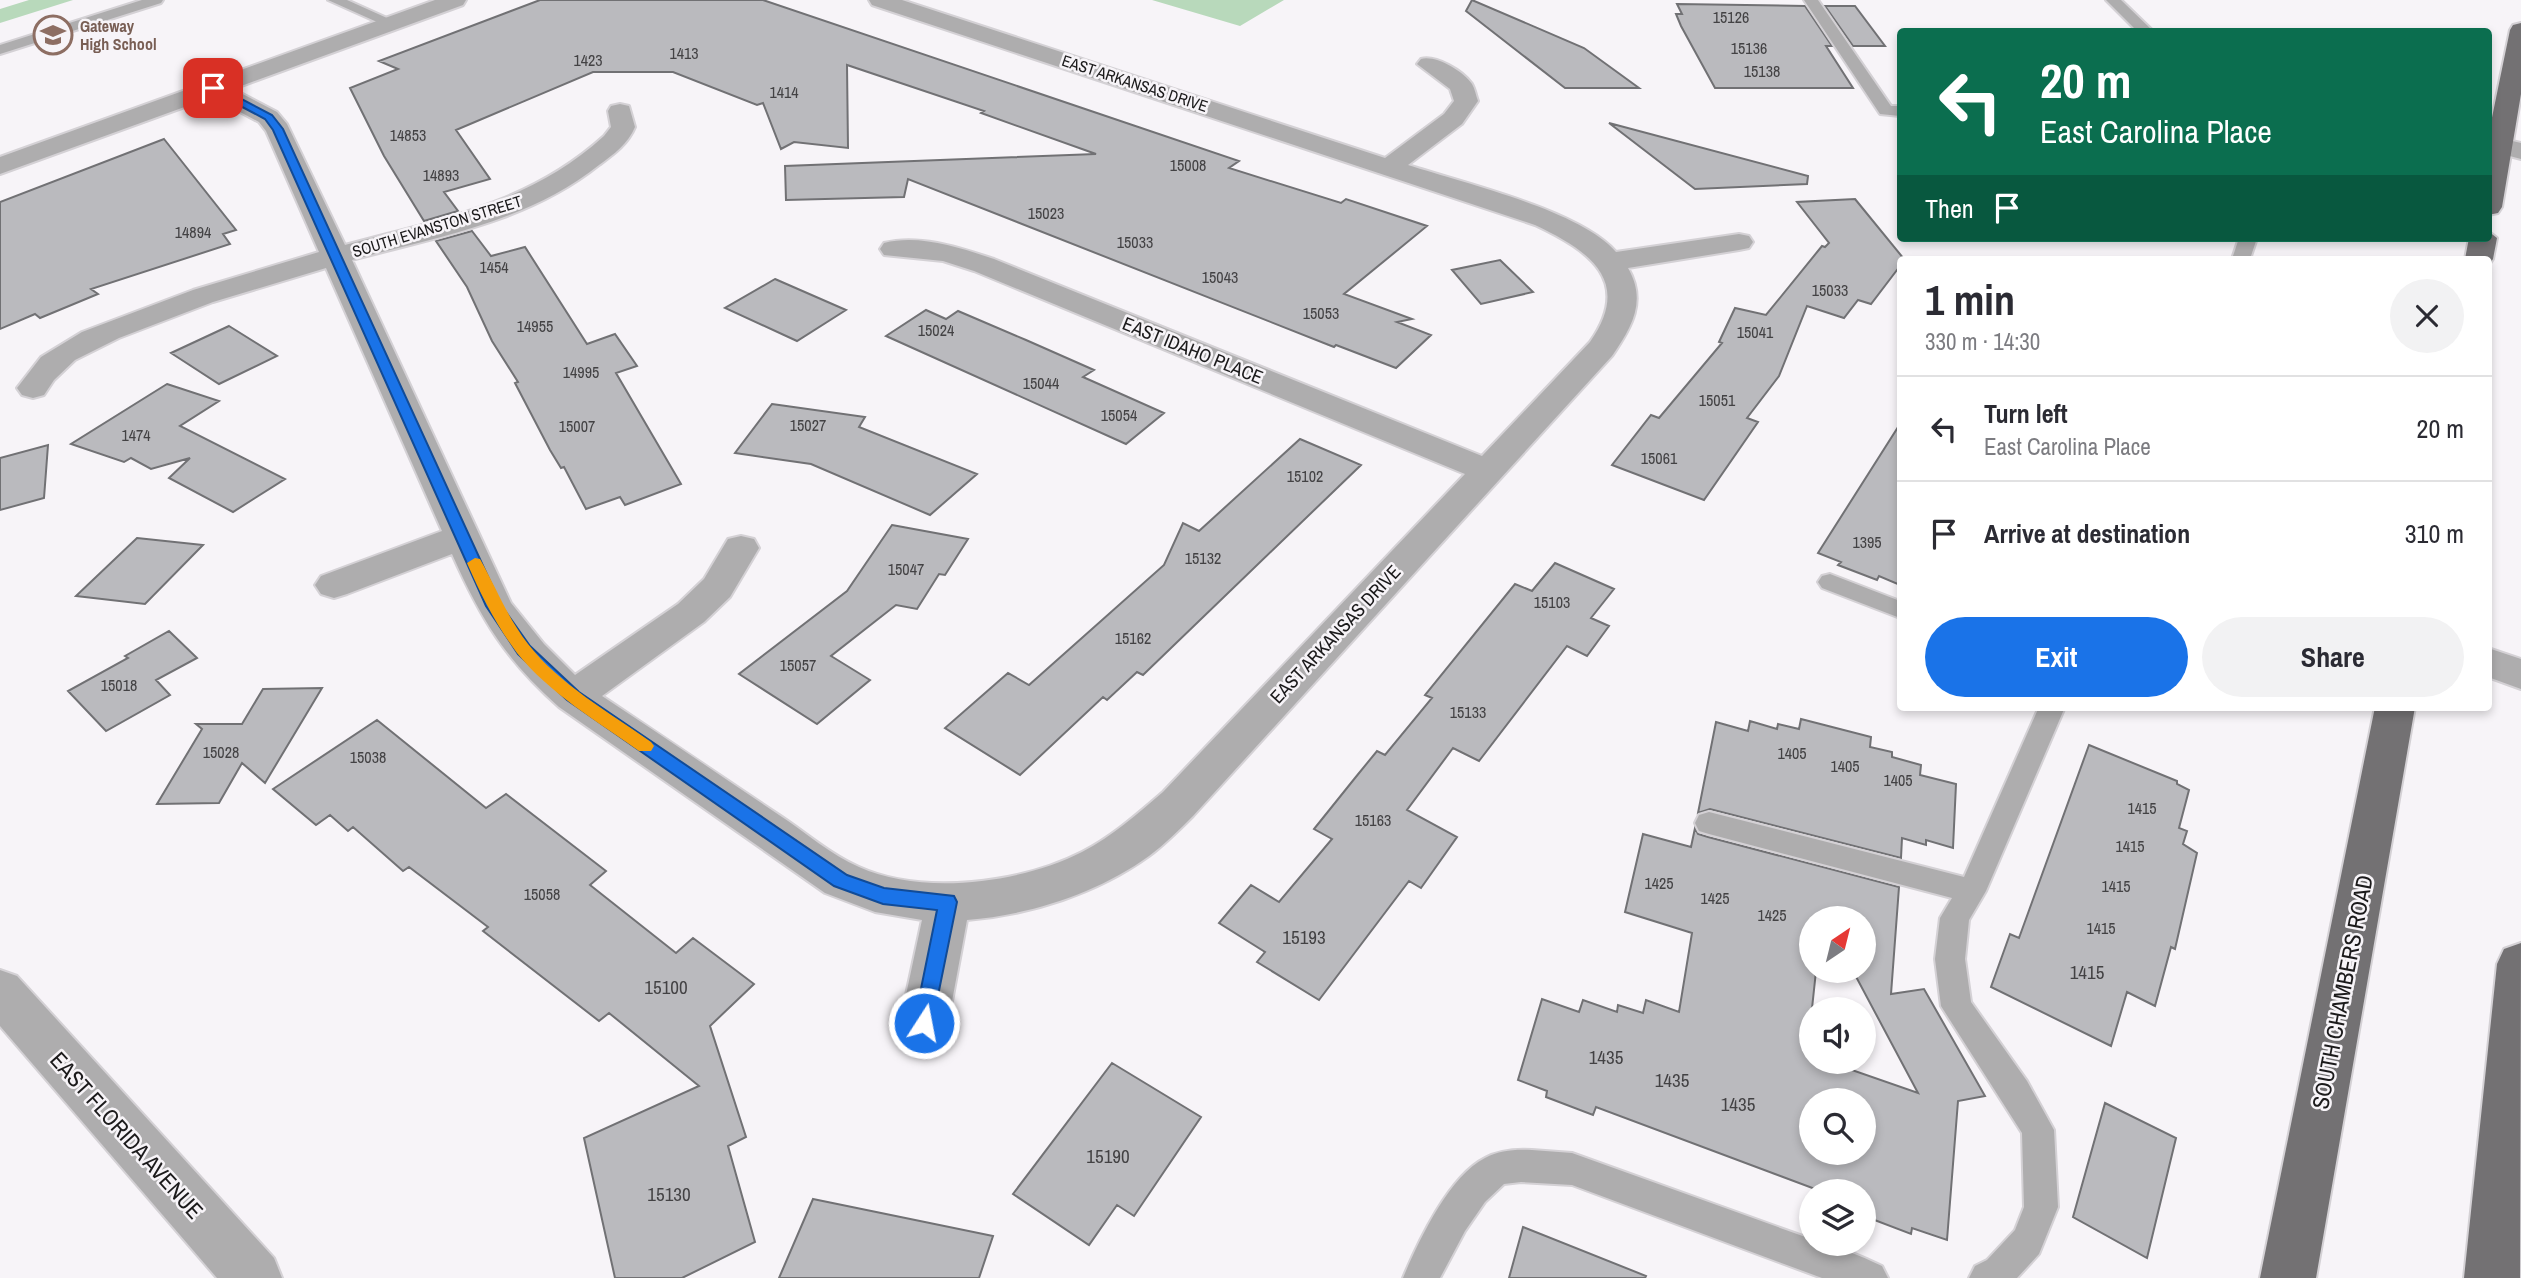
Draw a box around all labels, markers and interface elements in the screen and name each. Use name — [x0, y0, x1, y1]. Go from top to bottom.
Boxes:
house number: 15126 — [1713, 6, 1749, 28]
school or university icon: Gateway High School — [32, 14, 74, 56]
place label: Gateway High School — [80, 15, 157, 55]
house number: 15136 — [1731, 37, 1767, 59]
house number: 1413 — [669, 42, 699, 64]
text: 20 m — [2040, 47, 2132, 113]
house number: 1423 — [573, 49, 603, 71]
street label: EAST ARKANSAS DRIVE — [1059, 49, 1211, 117]
icon: left — [1925, 56, 2016, 147]
pin — [183, 58, 243, 118]
house number: 15138 — [1744, 60, 1780, 82]
icon: arrive — [194, 69, 232, 107]
house number: 1414 — [769, 81, 799, 103]
text: East Carolina Place — [2040, 110, 2272, 153]
house number: 14853 — [390, 124, 426, 146]
house number: 15008 — [1170, 154, 1206, 176]
house number: 14893 — [423, 164, 459, 186]
icon: arrive — [1988, 189, 2026, 227]
street label: SOUTH EVANSTON STREET — [350, 190, 524, 262]
text: Then — [1925, 191, 1974, 226]
house number: 15023 — [1028, 202, 1064, 224]
house number: 14894 — [175, 221, 211, 243]
house number: 15033 — [1117, 231, 1153, 253]
house number: 1454 — [479, 256, 509, 278]
house number: 15043 — [1202, 266, 1238, 288]
text: 1 min — [1925, 272, 2015, 328]
house number: 15033 — [1812, 279, 1848, 301]
button: close — [2390, 279, 2464, 353]
house number: 15053 — [1303, 302, 1339, 324]
street label: EAST IDAHO PLACE — [1119, 310, 1267, 390]
house number: 14955 — [517, 315, 553, 337]
house number: 15024 — [918, 319, 954, 341]
house number: 15041 — [1737, 321, 1774, 343]
text: 330 m · 14:30 — [1925, 326, 2040, 357]
house number: 14995 — [563, 361, 599, 383]
house number: 15044 — [1023, 372, 1059, 394]
house number: 15051 — [1699, 389, 1736, 411]
text: Turn left — [1984, 396, 2068, 431]
house number: 15054 — [1101, 404, 1137, 426]
icon: left — [1925, 410, 1963, 448]
text: 20 m — [2417, 411, 2464, 446]
house number: 15027 — [790, 414, 826, 436]
house number: 15007 — [559, 415, 595, 437]
house number: 1474 — [121, 424, 151, 446]
text: East Carolina Place — [1984, 431, 2151, 462]
house number: 15061 — [1641, 447, 1678, 469]
house number: 15102 — [1287, 465, 1323, 487]
icon: arrive — [1925, 515, 1963, 553]
text: Arrive at destination — [1984, 516, 2190, 551]
text: 310 m — [2405, 516, 2464, 551]
house number: 1395 — [1852, 531, 1882, 553]
house number: 15132 — [1185, 547, 1221, 569]
house number: 15047 — [888, 558, 924, 580]
street label: EAST ARKANSAS DRIVE — [1264, 559, 1406, 709]
house number: 15103 — [1534, 591, 1570, 613]
button: Exit — [1925, 617, 2188, 697]
button: Share — [2202, 617, 2464, 697]
house number: 15162 — [1115, 627, 1151, 649]
house number: 15057 — [780, 654, 816, 676]
house number: 15018 — [101, 674, 137, 696]
house number: 15133 — [1450, 701, 1486, 723]
house number: 15028 — [203, 741, 239, 763]
house number: 1405 — [1777, 742, 1807, 764]
house number: 15038 — [350, 746, 386, 768]
house number: 1405 — [1830, 755, 1860, 777]
house number: 1405 — [1883, 769, 1913, 791]
house number: 1415 — [2127, 797, 2157, 819]
house number: 15163 — [1355, 809, 1391, 831]
house number: 1415 — [2115, 835, 2145, 857]
house number: 1425 — [1644, 872, 1674, 894]
street label: SOUTH CHAMBERS ROAD — [2304, 872, 2380, 1112]
house number: 1415 — [2101, 875, 2131, 897]
house number: 15058 — [524, 883, 560, 905]
house number: 1425 — [1700, 887, 1730, 909]
house number: 1425 — [1757, 904, 1787, 926]
north arrow — [1799, 906, 1876, 984]
map controls — [1799, 906, 1876, 1256]
house number: 1415 — [2086, 917, 2116, 939]
house number: 15193 — [1282, 924, 1326, 950]
house number: 1415 — [2070, 959, 2105, 985]
house number: 15100 — [644, 974, 688, 1000]
position arrow — [887, 986, 961, 1060]
button: sound — [1799, 997, 1876, 1074]
house number: 1435 — [1589, 1044, 1624, 1070]
street label: EAST FLORIDA AVENUE — [43, 1045, 211, 1225]
house number: 1435 — [1655, 1067, 1690, 1093]
button: search — [1799, 1088, 1876, 1165]
house number: 1435 — [1721, 1091, 1756, 1117]
house number: 15190 — [1086, 1143, 1130, 1169]
button: layers — [1799, 1179, 1876, 1256]
house number: 15130 — [647, 1181, 691, 1207]

